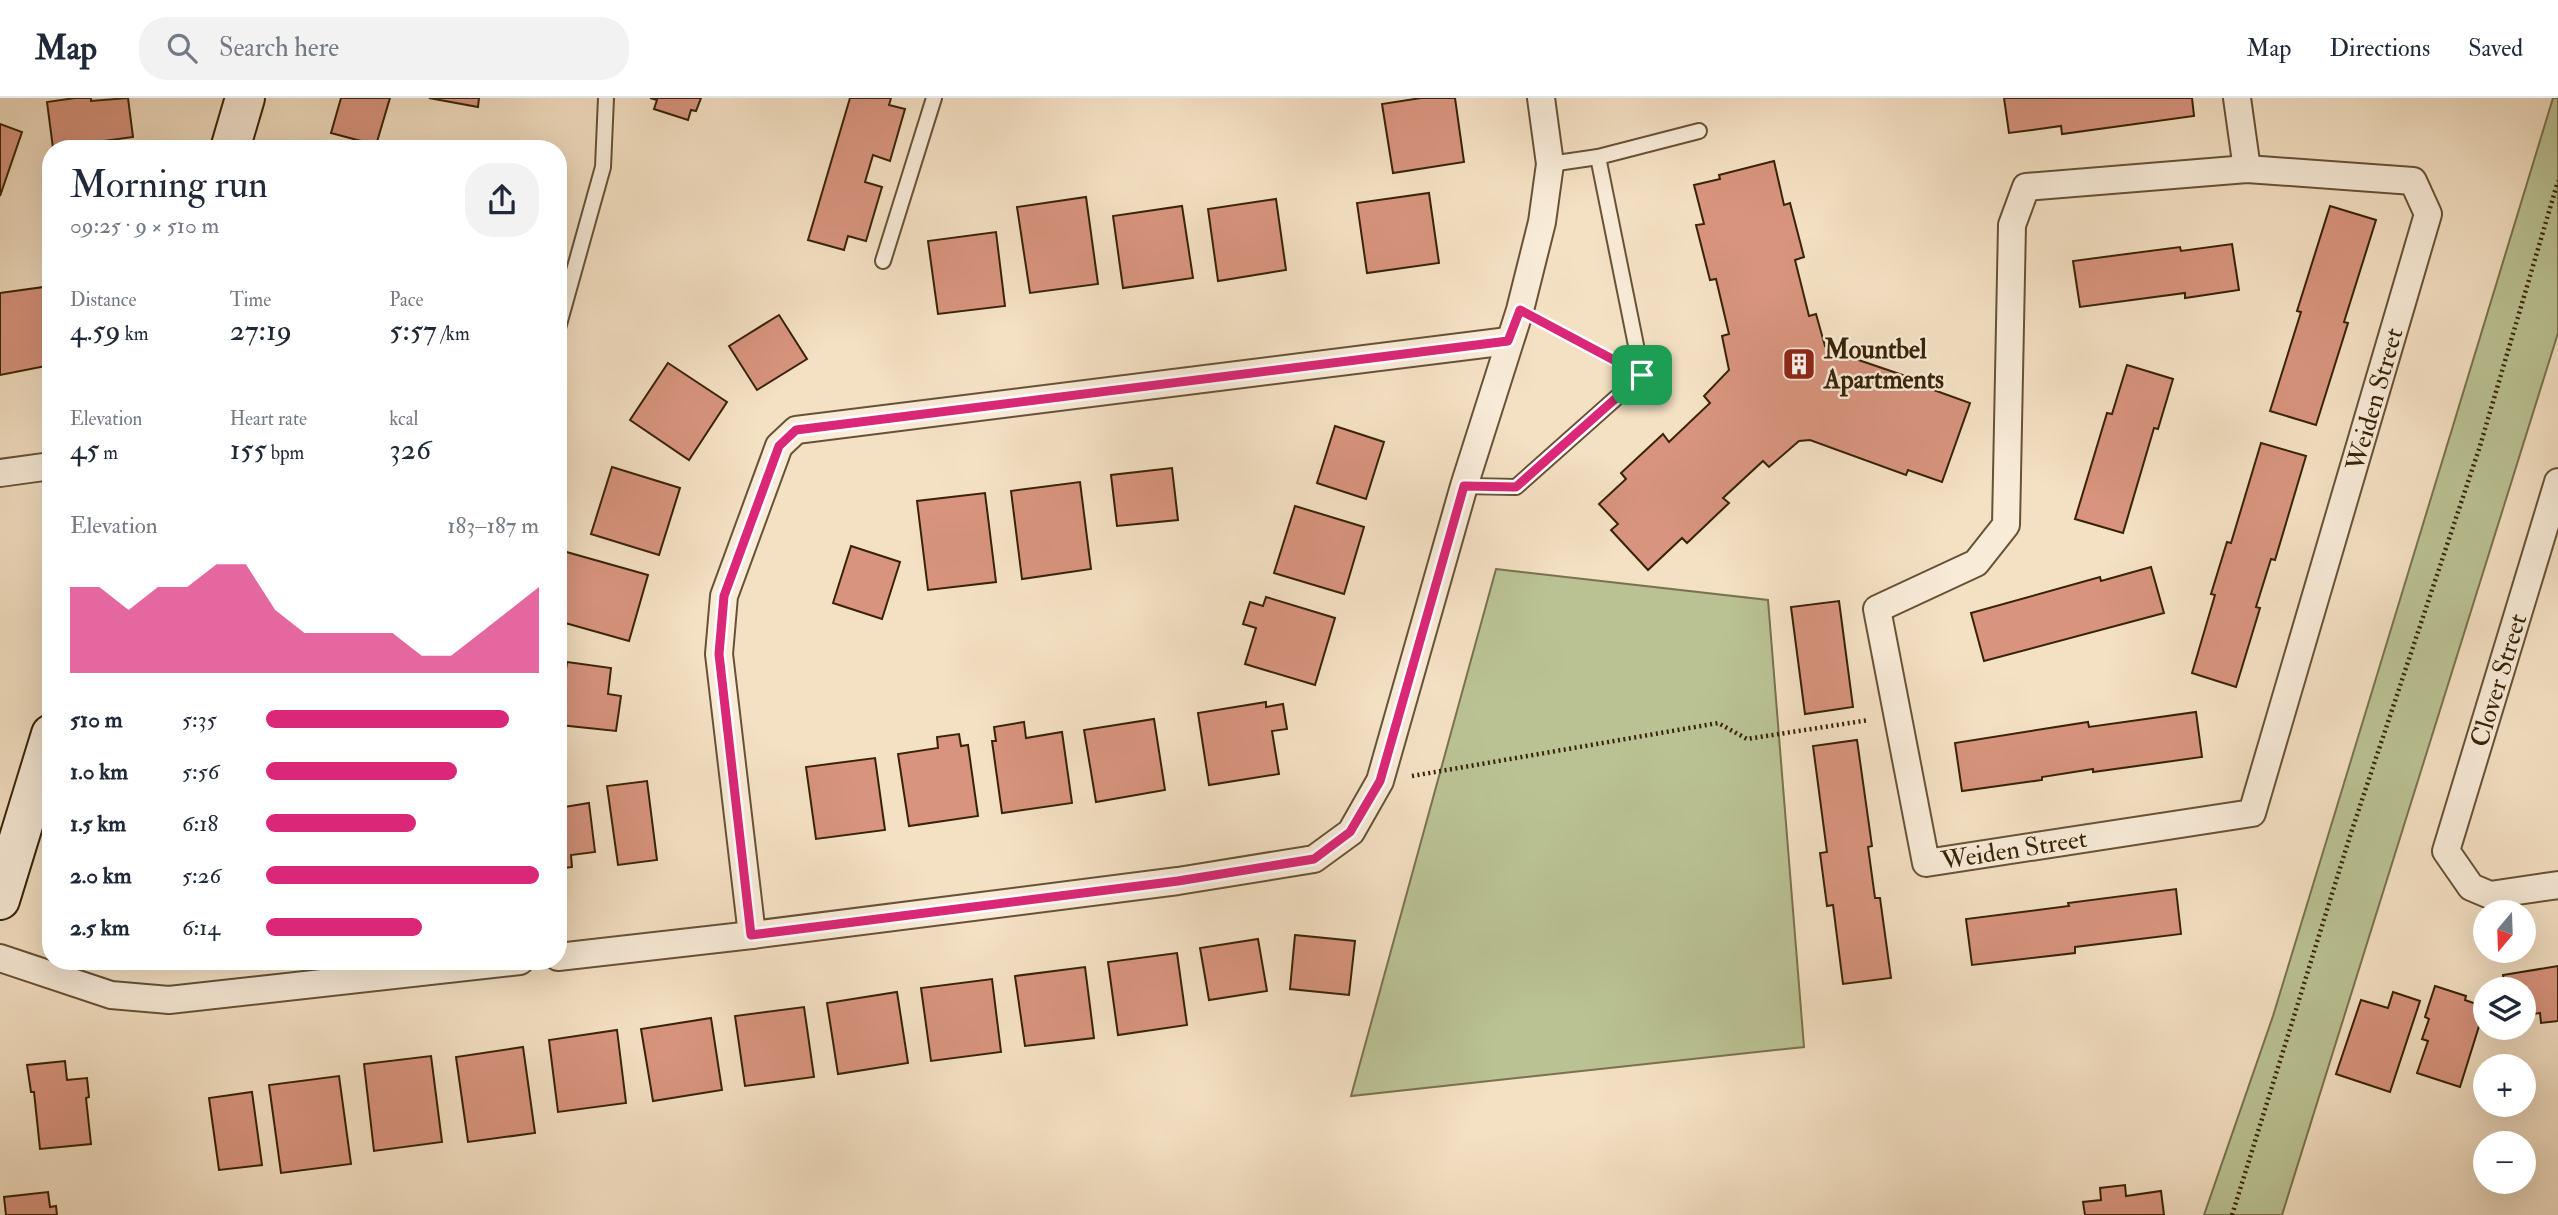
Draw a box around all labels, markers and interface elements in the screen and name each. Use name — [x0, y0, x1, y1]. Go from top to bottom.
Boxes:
search box — [139, 17, 629, 80]
text: Map — [35, 28, 97, 69]
icon: search — [163, 29, 201, 67]
text: Search here — [219, 32, 339, 64]
text: Map — [2246, 33, 2291, 64]
text: Directions — [2329, 33, 2430, 64]
text: Saved — [2468, 33, 2523, 64]
text: Morning run — [70, 161, 268, 209]
button: share — [465, 163, 539, 237]
text: 09:25 · 9 × 510 m — [70, 211, 219, 240]
text: Distance — [70, 288, 136, 312]
text: Time — [230, 288, 271, 312]
text: Pace — [389, 288, 423, 312]
text: 4.59 — [70, 312, 121, 349]
text: 27:19 — [230, 312, 292, 349]
text: 5:57 — [389, 312, 437, 349]
text: km — [121, 322, 148, 346]
text: /km — [437, 322, 470, 346]
street label: Weiden Street — [2339, 324, 2411, 475]
place label: Mountbel Apartments — [1823, 334, 1944, 397]
pin — [1612, 345, 1672, 405]
building icon: Mountbel Apartments — [1780, 345, 1818, 383]
icon: arrive — [1623, 356, 1661, 394]
text: Elevation — [70, 407, 142, 431]
text: Heart rate — [230, 407, 307, 431]
text: kcal — [389, 407, 418, 431]
text: 45 — [70, 431, 99, 468]
text: 155 — [230, 431, 267, 468]
text: 326 — [389, 431, 431, 468]
text: m — [99, 441, 118, 465]
text: bpm — [267, 441, 304, 465]
text: Elevation — [70, 511, 158, 540]
text: 183–187 m — [447, 511, 539, 540]
street label: Clover Street — [2464, 610, 2534, 751]
text: 510 m — [70, 705, 123, 734]
text: 5:35 — [182, 705, 217, 734]
text: 1.0 km — [70, 757, 128, 786]
text: 5:56 — [182, 757, 219, 786]
text: 1.5 km — [70, 809, 126, 838]
text: 6:18 — [182, 809, 218, 838]
street label: Weiden Street — [1938, 823, 2089, 877]
text: 2.0 km — [70, 861, 132, 890]
text: 5:26 — [182, 861, 221, 890]
north arrow — [2473, 900, 2536, 962]
map controls — [2473, 900, 2536, 1194]
text: 2.5 km — [70, 913, 130, 942]
text: 6:14 — [182, 913, 220, 942]
button: layers — [2473, 977, 2536, 1040]
button: + — [2473, 1054, 2536, 1117]
button: − — [2473, 1131, 2536, 1194]

